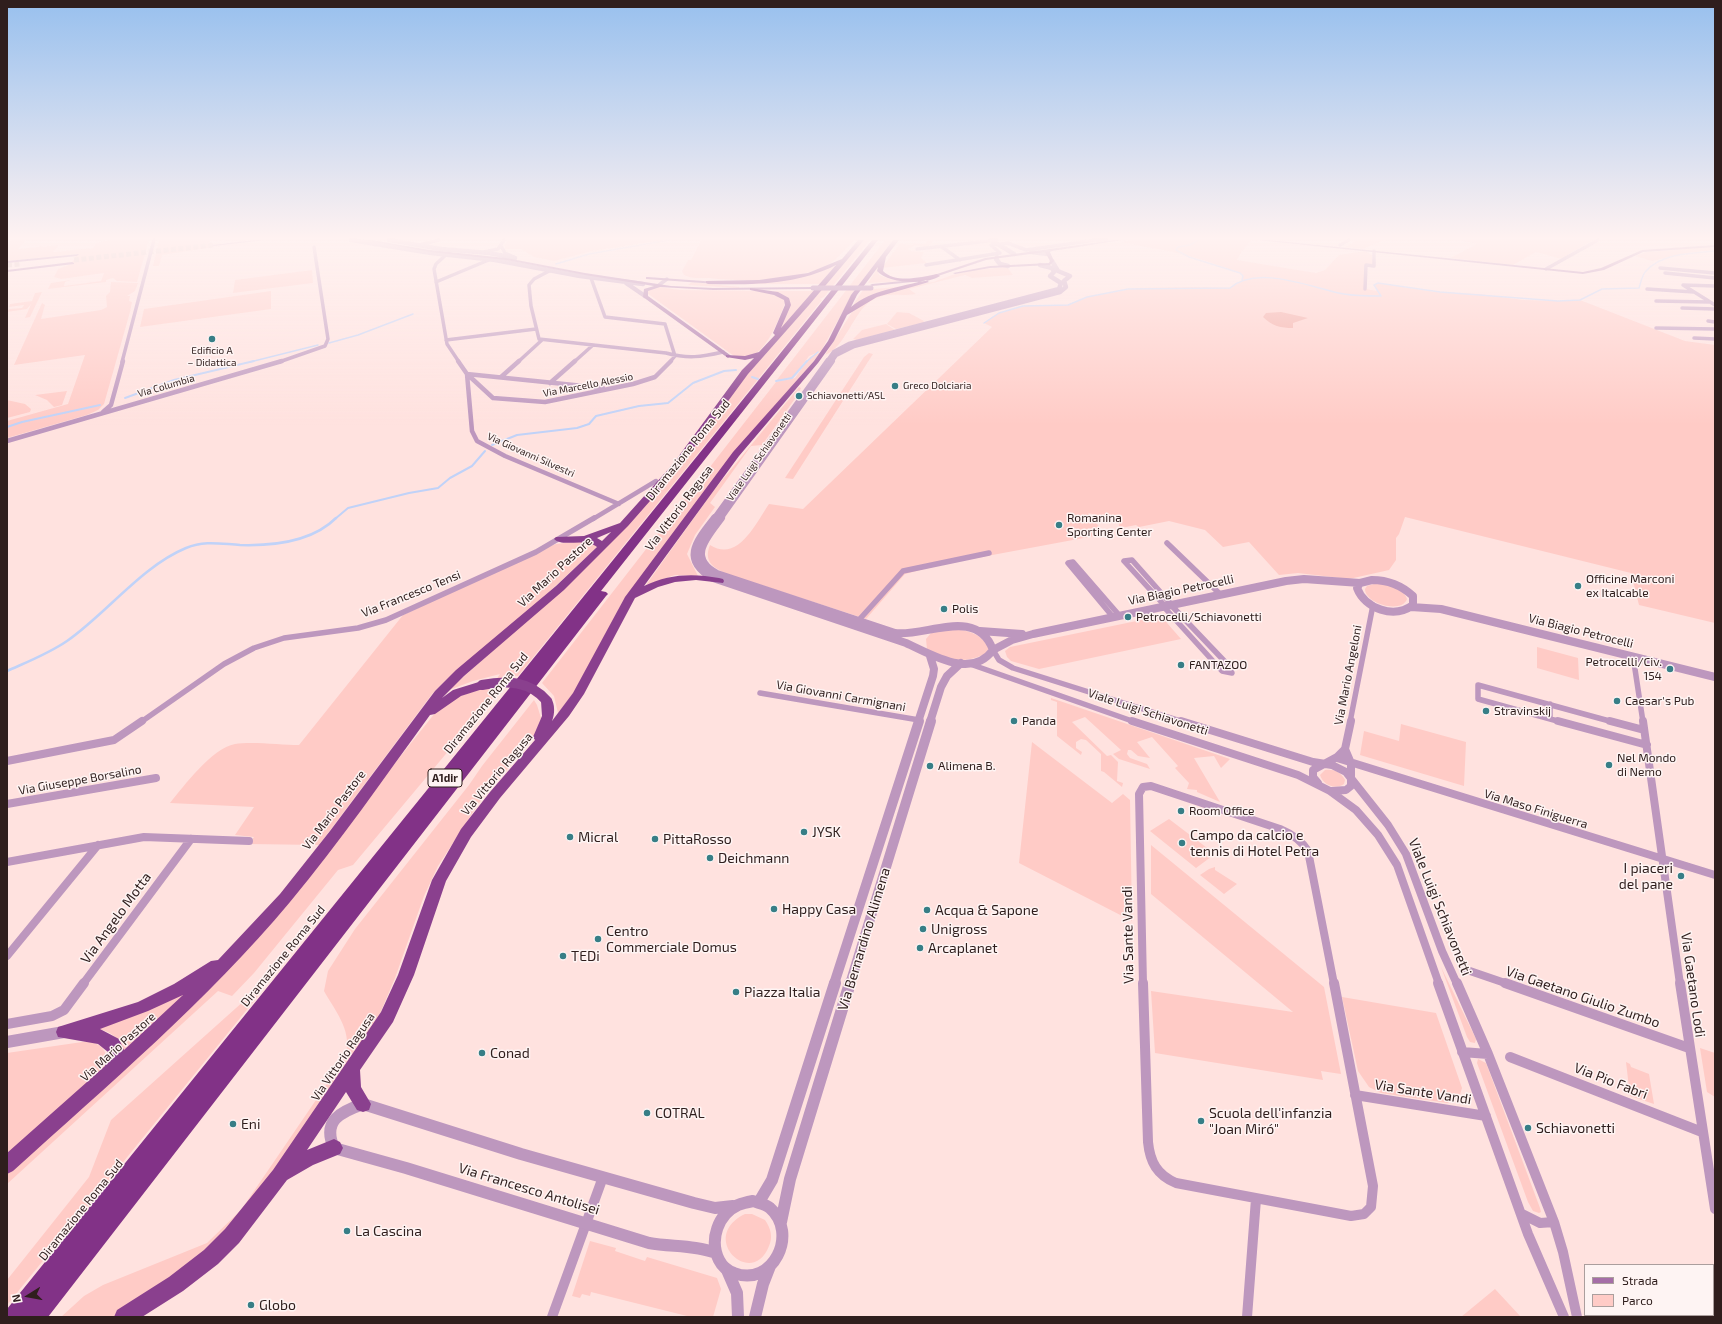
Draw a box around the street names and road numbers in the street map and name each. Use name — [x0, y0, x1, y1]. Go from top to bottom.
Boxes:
street label: Via Marcello Alessio — [542, 370, 634, 400]
street label: Via Columbia — [136, 372, 196, 400]
street label: Diramazione Roma Sud — [643, 397, 733, 503]
street label: Viale Luigi Schiavonetti — [724, 411, 794, 503]
street label: Via Giovanni Silvestri — [485, 430, 577, 480]
street label: Via Vittorio Ragusa — [642, 462, 716, 554]
street label: Via Mario Pastore — [515, 534, 595, 610]
street label: Via Francesco Tensi — [359, 567, 463, 621]
street label: Via Biagio Petrocelli — [1127, 572, 1235, 608]
street label: Via Biagio Petrocelli — [1527, 611, 1635, 651]
street label: Via Mario Angeloni — [1331, 624, 1365, 726]
street label: Diramazione Roma Sud — [441, 650, 531, 756]
street label: Via Giovanni Carmignani — [775, 678, 907, 714]
street label: Viale Luigi Schiavonetti — [1086, 686, 1210, 738]
street label: Via Vittorio Ragusa — [458, 730, 536, 818]
street label: Via Giuseppe Borsalino — [17, 762, 143, 798]
street label: Via Mario Pastore — [299, 767, 369, 853]
road number: A1dir — [428, 769, 462, 787]
street label: Via Maso Finiguerra — [1482, 786, 1590, 832]
street label: Viale Luigi Schiavonetti — [1405, 836, 1475, 978]
street label: Via Bernardino Alimena — [834, 866, 894, 1012]
street label: Via Angelo Motta — [77, 869, 155, 967]
street label: Via Sante Vandi — [1119, 886, 1137, 984]
street label: Diramazione Roma Sud — [238, 903, 328, 1009]
street label: Via Gaetano Lodi — [1677, 932, 1709, 1038]
street label: Via Gaetano Giulio Zumbo — [1504, 963, 1662, 1031]
street label: Via Mario Pastore — [77, 1009, 159, 1085]
street label: Via Vittorio Ragusa — [308, 1010, 378, 1104]
street label: Via Pio Fabri — [1572, 1059, 1650, 1103]
street label: Via Sante Vandi — [1373, 1076, 1473, 1108]
street label: Diramazione Roma Sud — [36, 1157, 126, 1263]
street label: Via Francesco Antolisei — [456, 1160, 602, 1218]

